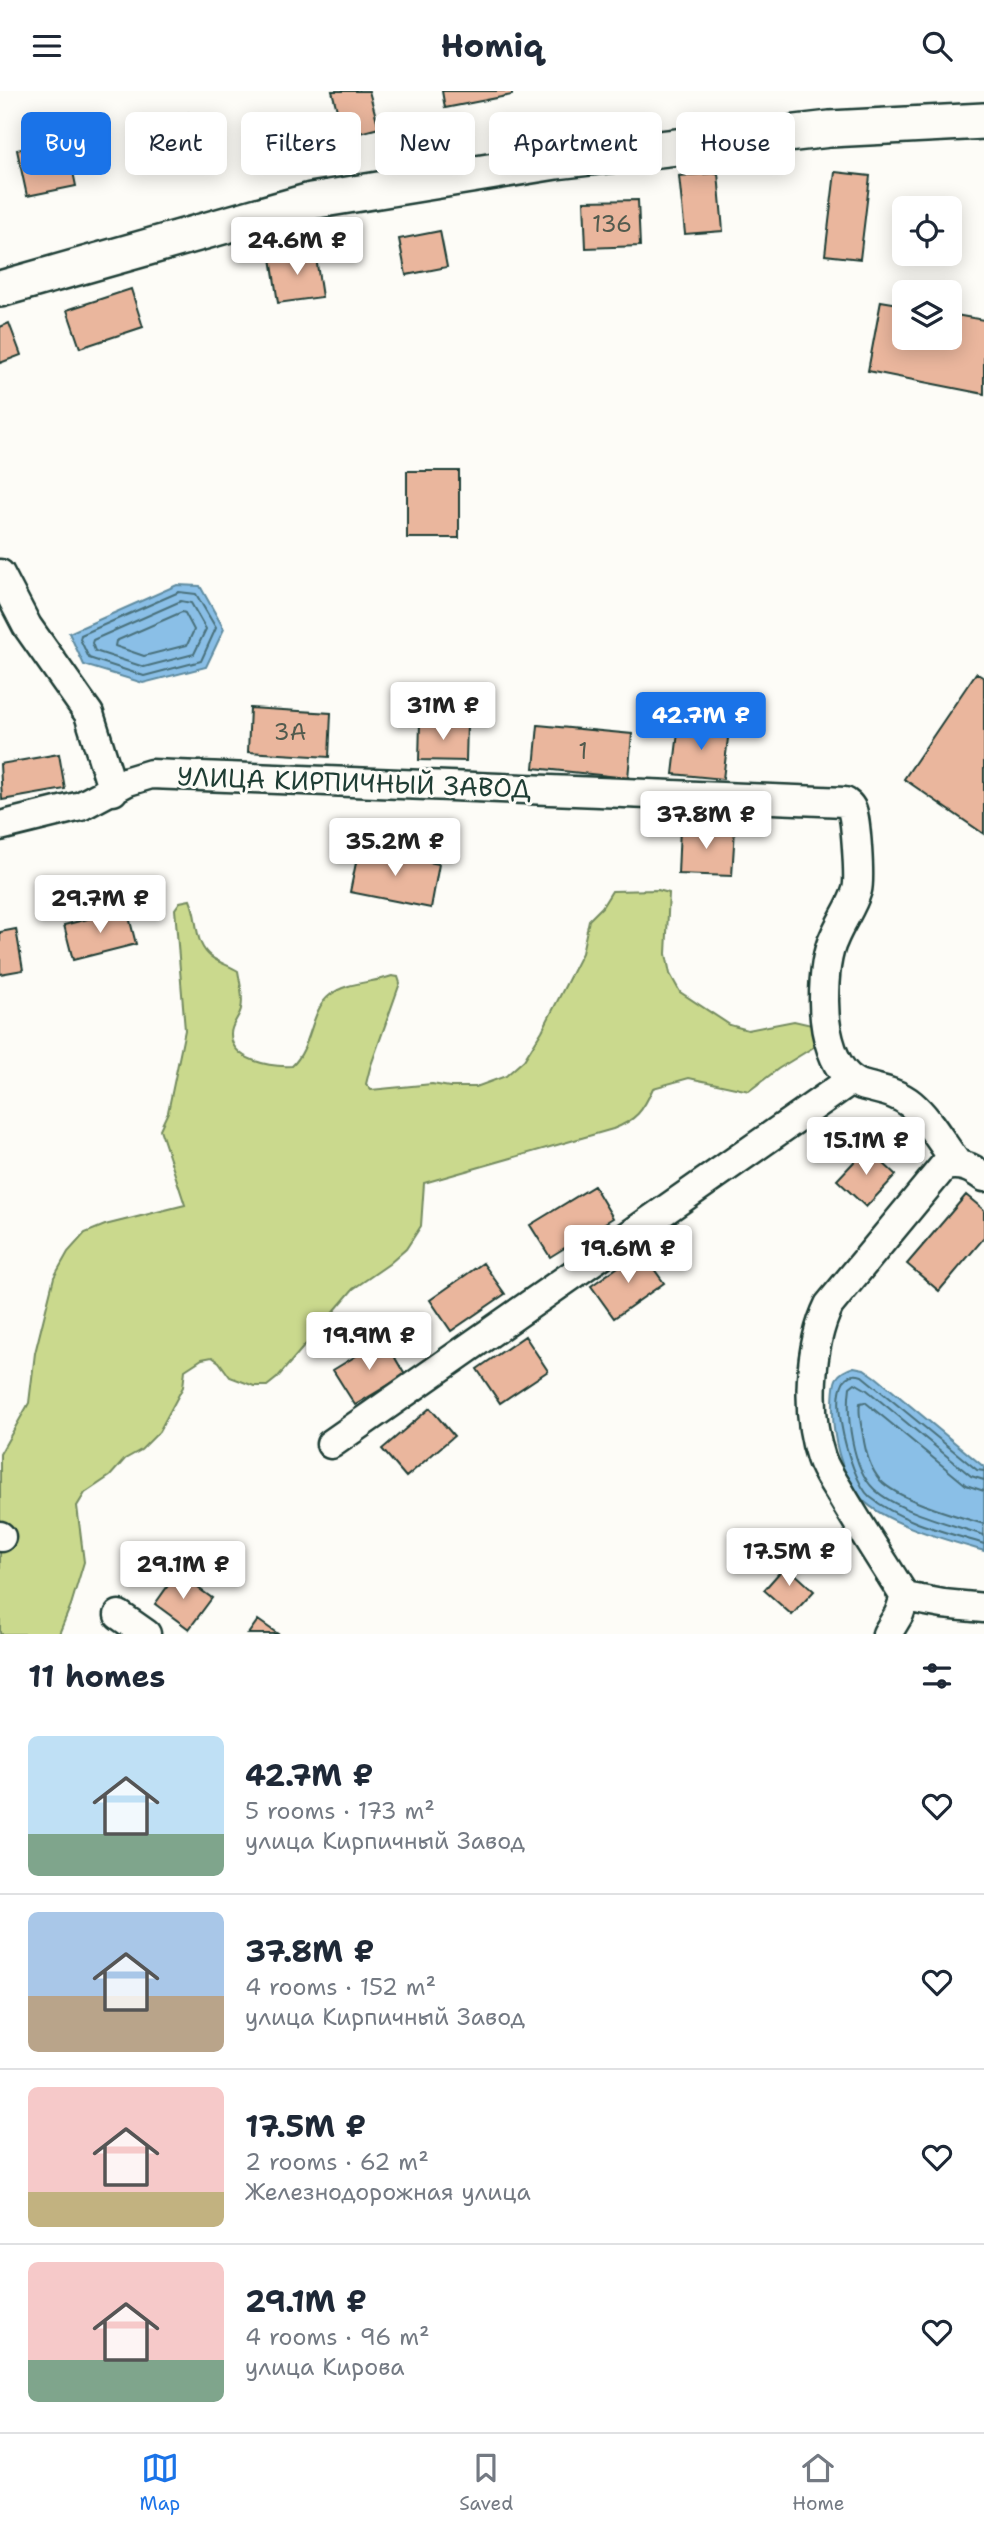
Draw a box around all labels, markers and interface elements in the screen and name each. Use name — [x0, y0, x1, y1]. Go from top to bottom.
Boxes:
text: Homiq — [441, 24, 543, 67]
icon: menu — [28, 27, 66, 65]
icon: search — [918, 27, 956, 65]
chip: Buy — [21, 112, 111, 175]
chip: Rent — [125, 112, 227, 175]
chip: Filters — [241, 112, 361, 175]
chip: New — [375, 112, 475, 175]
chip: Apartment — [489, 112, 662, 175]
chip: House — [676, 112, 795, 175]
map controls — [892, 196, 962, 350]
button: locate — [892, 196, 962, 266]
house number: 136 — [592, 209, 632, 239]
pin: 24.6M ₽ — [232, 218, 362, 277]
text: 24.6M ₽ — [247, 225, 347, 255]
button: layers — [892, 280, 962, 350]
pin: 31M ₽ — [394, 683, 492, 742]
text: 31M ₽ — [406, 690, 480, 720]
pin: 42.7M ₽ — [636, 693, 766, 752]
text: 42.7M ₽ — [652, 700, 750, 730]
house number: 3А — [274, 717, 306, 747]
house number: 1 — [578, 736, 588, 766]
street label: УЛИЦА КИРПИЧНЫЙ ЗАВОД — [177, 758, 532, 806]
pin: 37.8M ₽ — [641, 791, 771, 851]
text: 37.8M ₽ — [656, 799, 756, 829]
pin: 35.2M ₽ — [330, 819, 460, 878]
text: 35.2M ₽ — [345, 826, 445, 856]
pin: 29.7M ₽ — [35, 875, 165, 935]
text: 29.7M ₽ — [51, 883, 149, 913]
pin: 15.1M ₽ — [801, 1117, 931, 1177]
text: 15.1M ₽ — [823, 1125, 909, 1155]
pin: 19.6M ₽ — [563, 1225, 693, 1285]
text: 19.6M ₽ — [580, 1233, 676, 1263]
pin: 19.9M ₽ — [304, 1313, 434, 1372]
text: 19.9M ₽ — [322, 1320, 416, 1350]
pin: 17.5M ₽ — [724, 1529, 854, 1588]
text: 17.5M ₽ — [743, 1536, 835, 1566]
pin: 29.1M ₽ — [118, 1541, 248, 1601]
text: 29.1M ₽ — [136, 1549, 230, 1579]
text: 11 homes — [28, 1656, 165, 1697]
icon: filters — [918, 1657, 956, 1695]
text: 42.7M ₽ — [245, 1755, 373, 1796]
icon: home — [84, 1764, 168, 1848]
icon: heart — [918, 1787, 956, 1825]
text: 5 rooms · 173 m² — [245, 1796, 435, 1826]
text: улица Кирпичный Завод — [245, 1826, 525, 1856]
text: 37.8M ₽ — [245, 1931, 374, 1972]
icon: home — [84, 1940, 168, 2024]
icon: heart — [918, 1963, 956, 2001]
text: 4 rooms · 152 m² — [245, 1972, 436, 2002]
text: улица Кирпичный Завод — [245, 2002, 525, 2032]
text: 17.5M ₽ — [245, 2106, 366, 2147]
icon: home — [84, 2115, 168, 2199]
icon: heart — [918, 2138, 956, 2176]
text: 2 rooms · 62 m² — [245, 2147, 429, 2177]
text: Железнодорожная улица — [245, 2177, 531, 2207]
text: 29.1M ₽ — [245, 2281, 367, 2322]
icon: home — [84, 2290, 168, 2374]
icon: heart — [918, 2313, 956, 2351]
text: 4 rooms · 96 m² — [245, 2322, 430, 2352]
text: улица Кирова — [245, 2352, 405, 2382]
tab: Map — [140, 2449, 180, 2516]
tab: Saved — [459, 2449, 513, 2516]
tab: Home — [792, 2449, 844, 2516]

